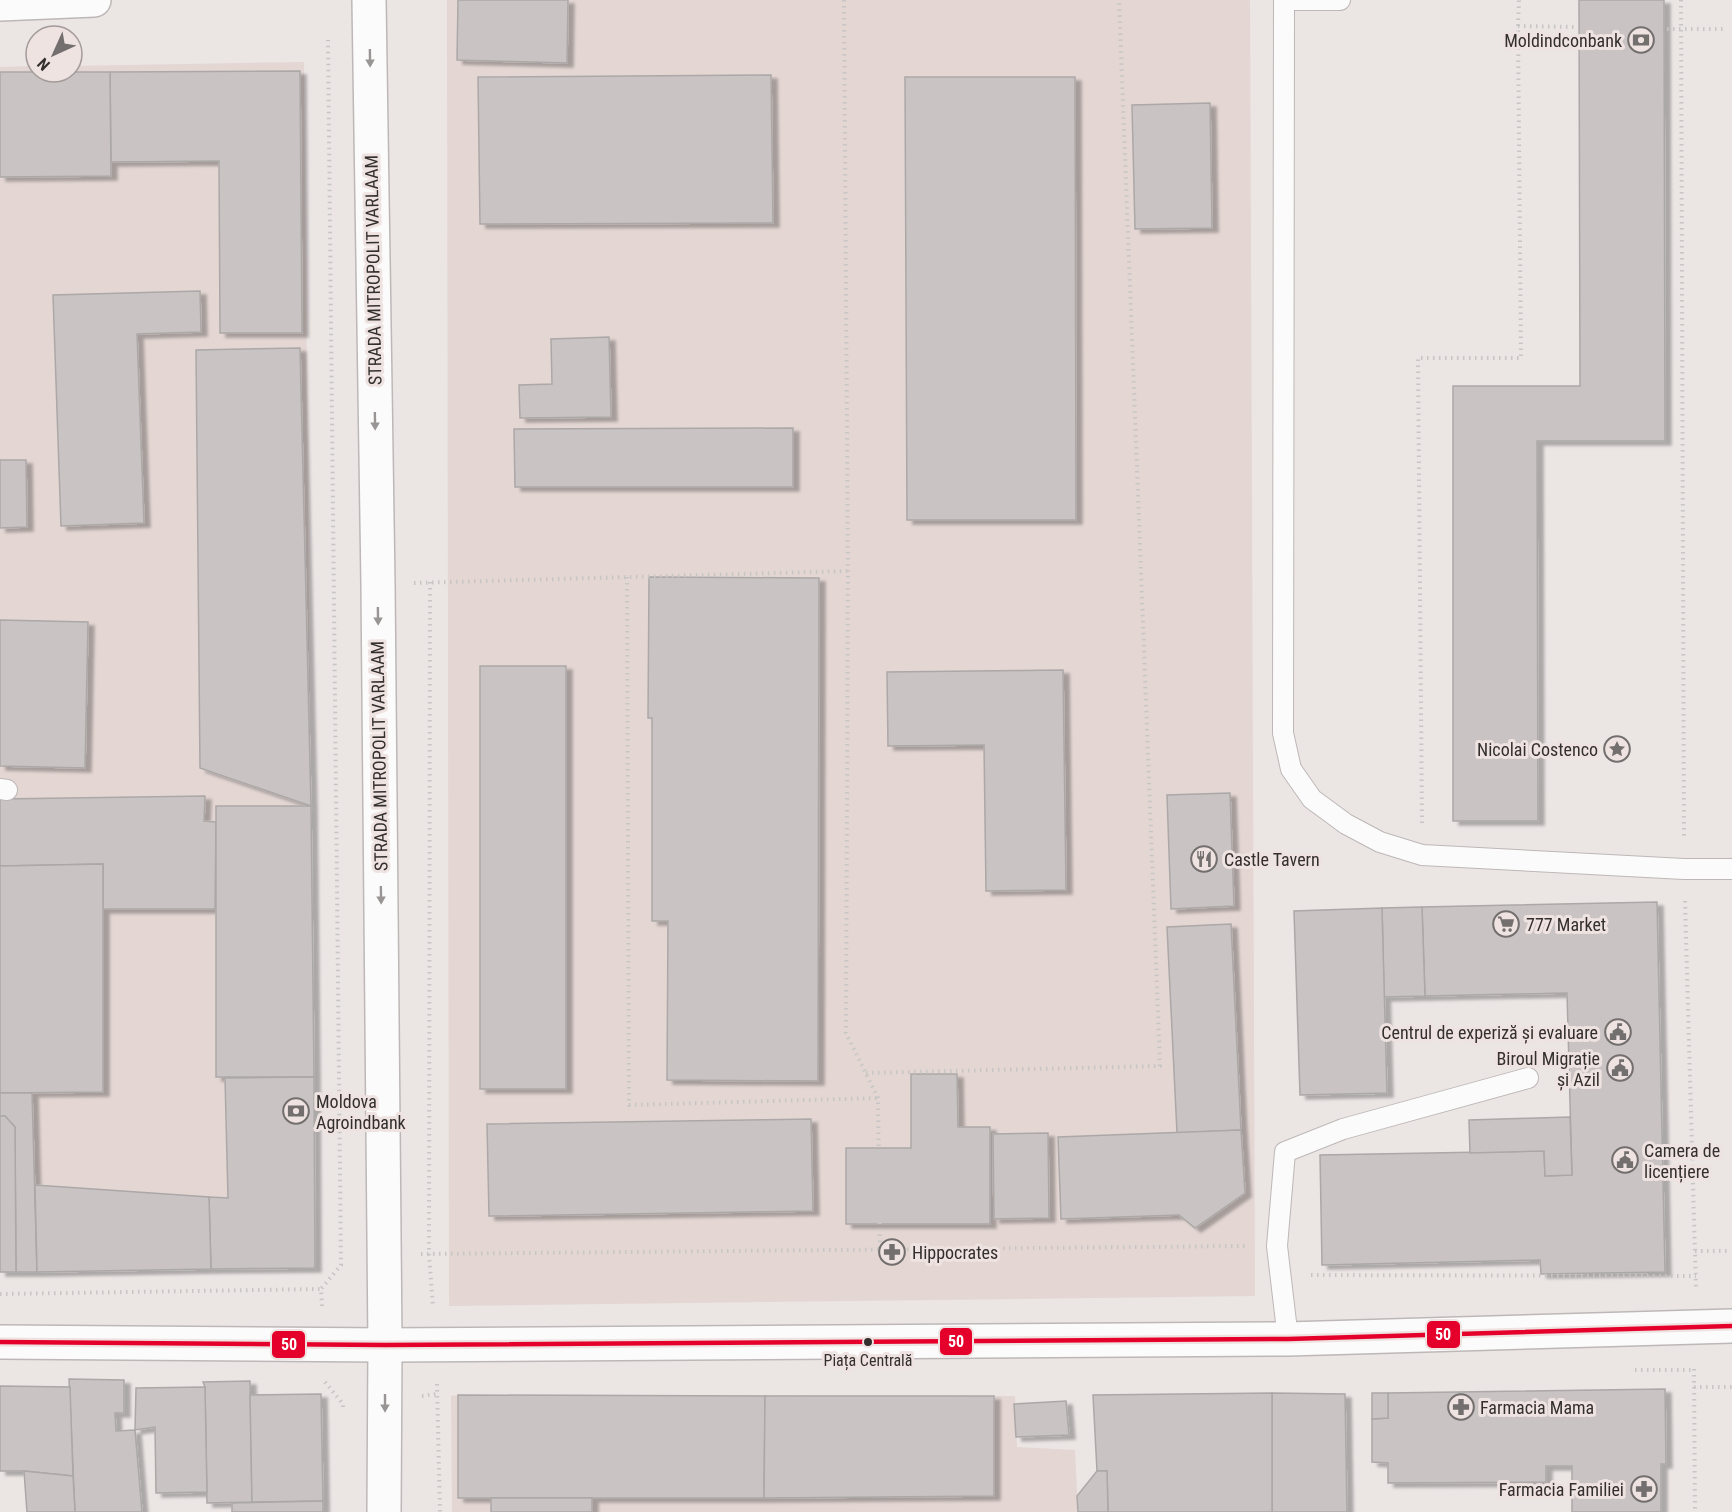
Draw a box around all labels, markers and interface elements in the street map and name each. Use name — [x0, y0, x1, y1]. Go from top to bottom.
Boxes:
north arrow — [24, 24, 84, 84]
bank icon: Moldindconbank — [1626, 25, 1656, 55]
place label: Moldindconbank — [1504, 30, 1622, 51]
one-way arrow — [365, 49, 374, 68]
text: N — [34, 54, 54, 74]
street label: STRADA MITROPOLIT VARLAAM — [360, 155, 386, 385]
one-way arrow — [370, 412, 380, 431]
one-way arrow — [373, 607, 383, 626]
street label: STRADA MITROPOLIT VARLAAM — [366, 641, 392, 871]
place icon: Nicolai Costenco — [1602, 734, 1632, 764]
place label: Nicolai Costenco — [1477, 739, 1598, 760]
restaurant icon: Castle Tavern — [1189, 844, 1219, 874]
place label: Castle Tavern — [1224, 849, 1320, 870]
one-way arrow — [376, 886, 386, 905]
supermarket icon: 777 Market — [1491, 909, 1521, 939]
place label: 777 Market — [1526, 914, 1606, 935]
public building icon: Centrul de experiză și evaluare — [1603, 1017, 1633, 1047]
place label: Centrul de experiză și evaluare — [1381, 1022, 1598, 1044]
place label: Biroul Migrație și Azil — [1496, 1048, 1600, 1091]
public building icon: Biroul Migrație și Azil — [1605, 1053, 1635, 1083]
place label: Moldova Agroindbank — [316, 1091, 406, 1133]
bank icon: Moldova Agroindbank — [281, 1096, 311, 1126]
place label: Camera de licențiere — [1644, 1140, 1720, 1183]
public building icon: Camera de licențiere — [1610, 1145, 1640, 1175]
pharmacy icon: Hippocrates — [877, 1237, 907, 1267]
place label: Hippocrates — [912, 1242, 998, 1263]
line badge: 50 — [1426, 1320, 1461, 1349]
text: 50 — [1435, 1325, 1451, 1344]
line badge: 50 — [939, 1327, 973, 1356]
line badge: 50 — [271, 1330, 306, 1359]
text: 50 — [948, 1332, 964, 1351]
text: 50 — [281, 1335, 297, 1354]
marker: Piața Centrală — [862, 1336, 874, 1348]
place label: Piața Centrală — [824, 1351, 912, 1371]
pharmacy icon: Farmacia Mama — [1446, 1392, 1476, 1422]
one-way arrow — [380, 1394, 390, 1413]
place label: Farmacia Mama — [1480, 1397, 1594, 1418]
pharmacy icon: Farmacia Familiei — [1629, 1474, 1659, 1504]
place label: Farmacia Familiei — [1499, 1479, 1624, 1500]

